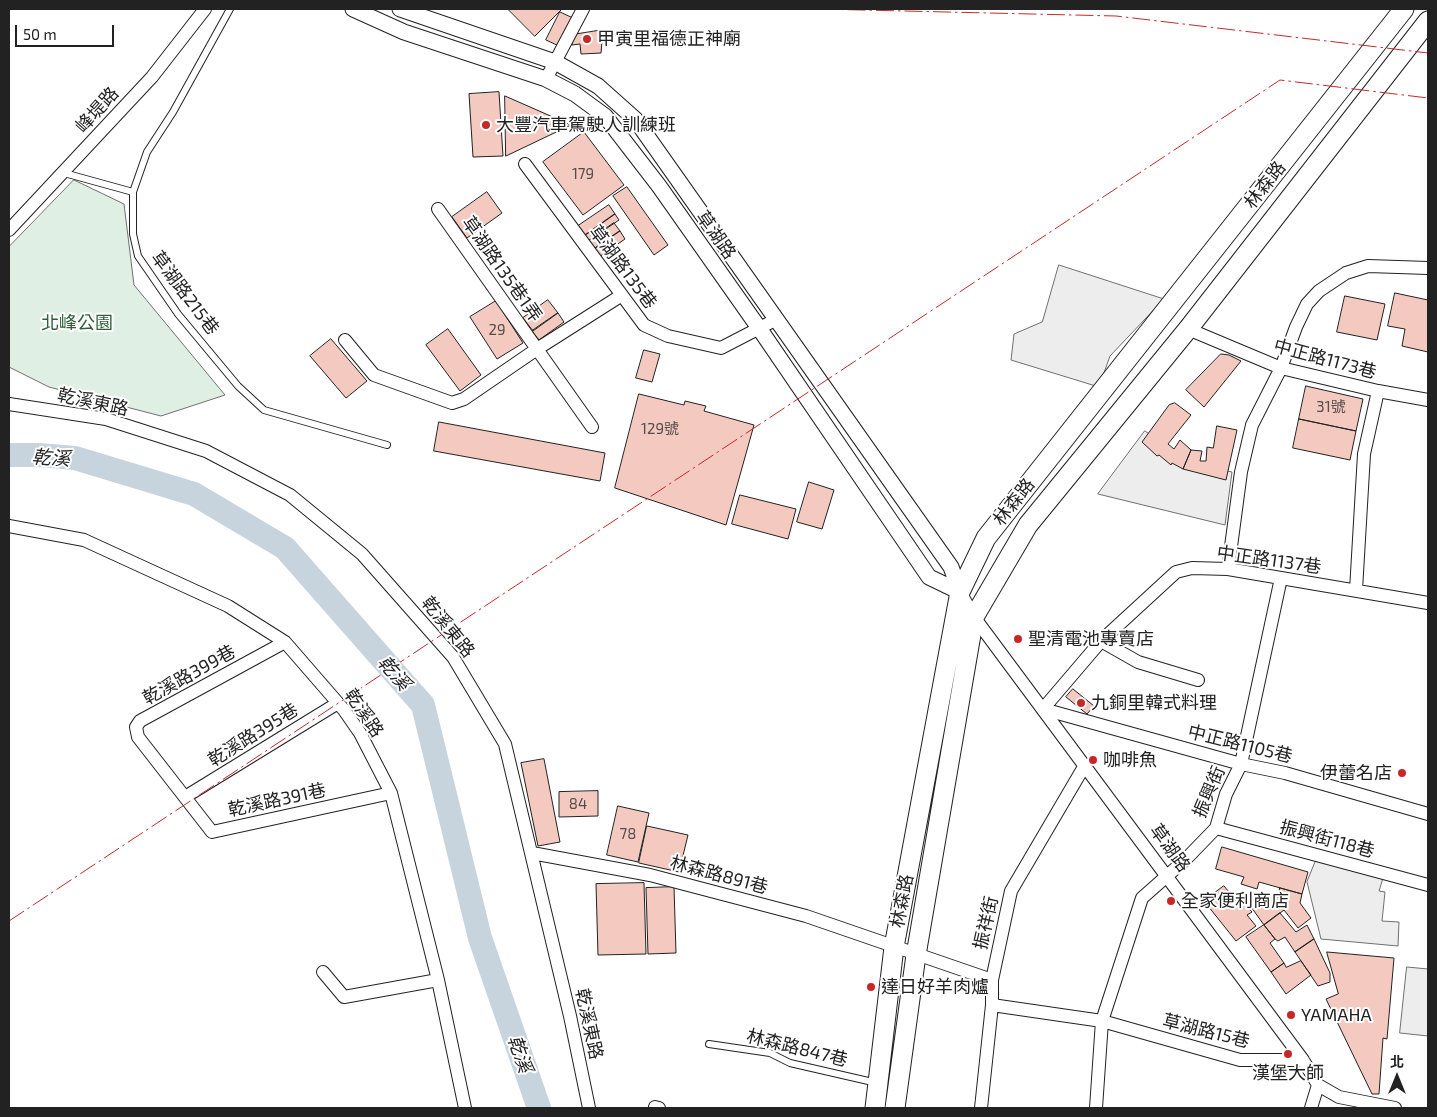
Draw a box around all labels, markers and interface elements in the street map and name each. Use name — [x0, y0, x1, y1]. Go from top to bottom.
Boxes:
scale bar — [18, 15, 116, 47]
text: 50 m — [23, 25, 57, 43]
place label: 甲寅里福德正神廟 — [597, 28, 741, 50]
marker: 甲寅里福德正神廟 — [581, 33, 593, 45]
street label: 峰堤路 — [71, 83, 123, 137]
place label: 大豐汽車駕駛人訓練班 — [496, 114, 676, 136]
marker: 大豐汽車駕駛人訓練班 — [480, 119, 492, 131]
street label: 林森路 — [1240, 157, 1290, 213]
house number: 179 — [572, 165, 594, 183]
street label: 草湖路 — [692, 207, 740, 263]
street label: 草湖路135巷1弄 — [458, 212, 546, 326]
street label: 草湖路135巷 — [585, 221, 661, 313]
street label: 草湖路215巷 — [147, 247, 223, 339]
park label: 北峰公園 — [41, 312, 113, 334]
house number: 29 — [488, 321, 506, 339]
street label: 中正路1173巷 — [1271, 335, 1379, 383]
street label: 乾溪東路 — [56, 384, 130, 420]
house number: 31號 — [1316, 398, 1346, 416]
house number: 129號 — [641, 420, 679, 438]
water label: 乾溪 — [31, 445, 71, 471]
street label: 林森路 — [989, 474, 1039, 530]
street label: 中正路1137巷 — [1215, 542, 1323, 578]
street label: 乾溪東路 — [417, 592, 479, 662]
place label: 聖清電池專賣店 — [1028, 628, 1154, 650]
marker: 聖清電池專賣店 — [1012, 633, 1024, 645]
street label: 乾溪路399巷 — [139, 641, 239, 709]
water label: 乾溪 — [373, 651, 415, 695]
street label: 乾溪路 — [340, 685, 388, 741]
place label: 九銅里韓式料理 — [1091, 692, 1217, 714]
marker: 九銅里韓式料理 — [1075, 697, 1087, 709]
street label: 乾溪路395巷 — [204, 699, 302, 771]
street label: 中正路1105巷 — [1186, 721, 1294, 767]
place label: 咖啡魚 — [1103, 749, 1157, 771]
marker: 咖啡魚 — [1087, 754, 1099, 766]
place label: 伊蕾名店 — [1320, 762, 1392, 784]
street label: 振興街 — [1189, 763, 1229, 821]
marker: 伊蕾名店 — [1396, 767, 1408, 779]
street label: 乾溪路391巷 — [226, 779, 328, 821]
house number: 84 — [569, 795, 587, 813]
street label: 振興街118巷 — [1277, 816, 1377, 862]
street label: 草湖路 — [1145, 820, 1195, 876]
house number: 78 — [620, 825, 636, 843]
street label: 林森路891巷 — [668, 852, 770, 898]
street label: 林森路 — [886, 872, 918, 930]
place label: 全家便利商店 — [1181, 890, 1289, 912]
street label: 振祥街 — [969, 894, 1003, 952]
marker: 全家便利商店 — [1165, 895, 1177, 907]
place label: 達日好羊肉爐 — [881, 976, 989, 998]
marker: 達日好羊肉爐 — [865, 981, 877, 993]
street label: 乾溪東路 — [571, 987, 607, 1061]
place label: YAMAHA — [1301, 1004, 1372, 1026]
marker: YAMAHA — [1285, 1009, 1297, 1021]
street label: 草湖路15巷 — [1160, 1010, 1252, 1052]
street label: 林森路847巷 — [744, 1025, 850, 1071]
water label: 乾溪 — [503, 1032, 537, 1076]
marker: 漢堡大師 — [1282, 1048, 1294, 1060]
north arrow — [1372, 1052, 1422, 1102]
text: 北 — [1390, 1053, 1404, 1070]
place label: 漢堡大師 — [1252, 1062, 1324, 1084]

